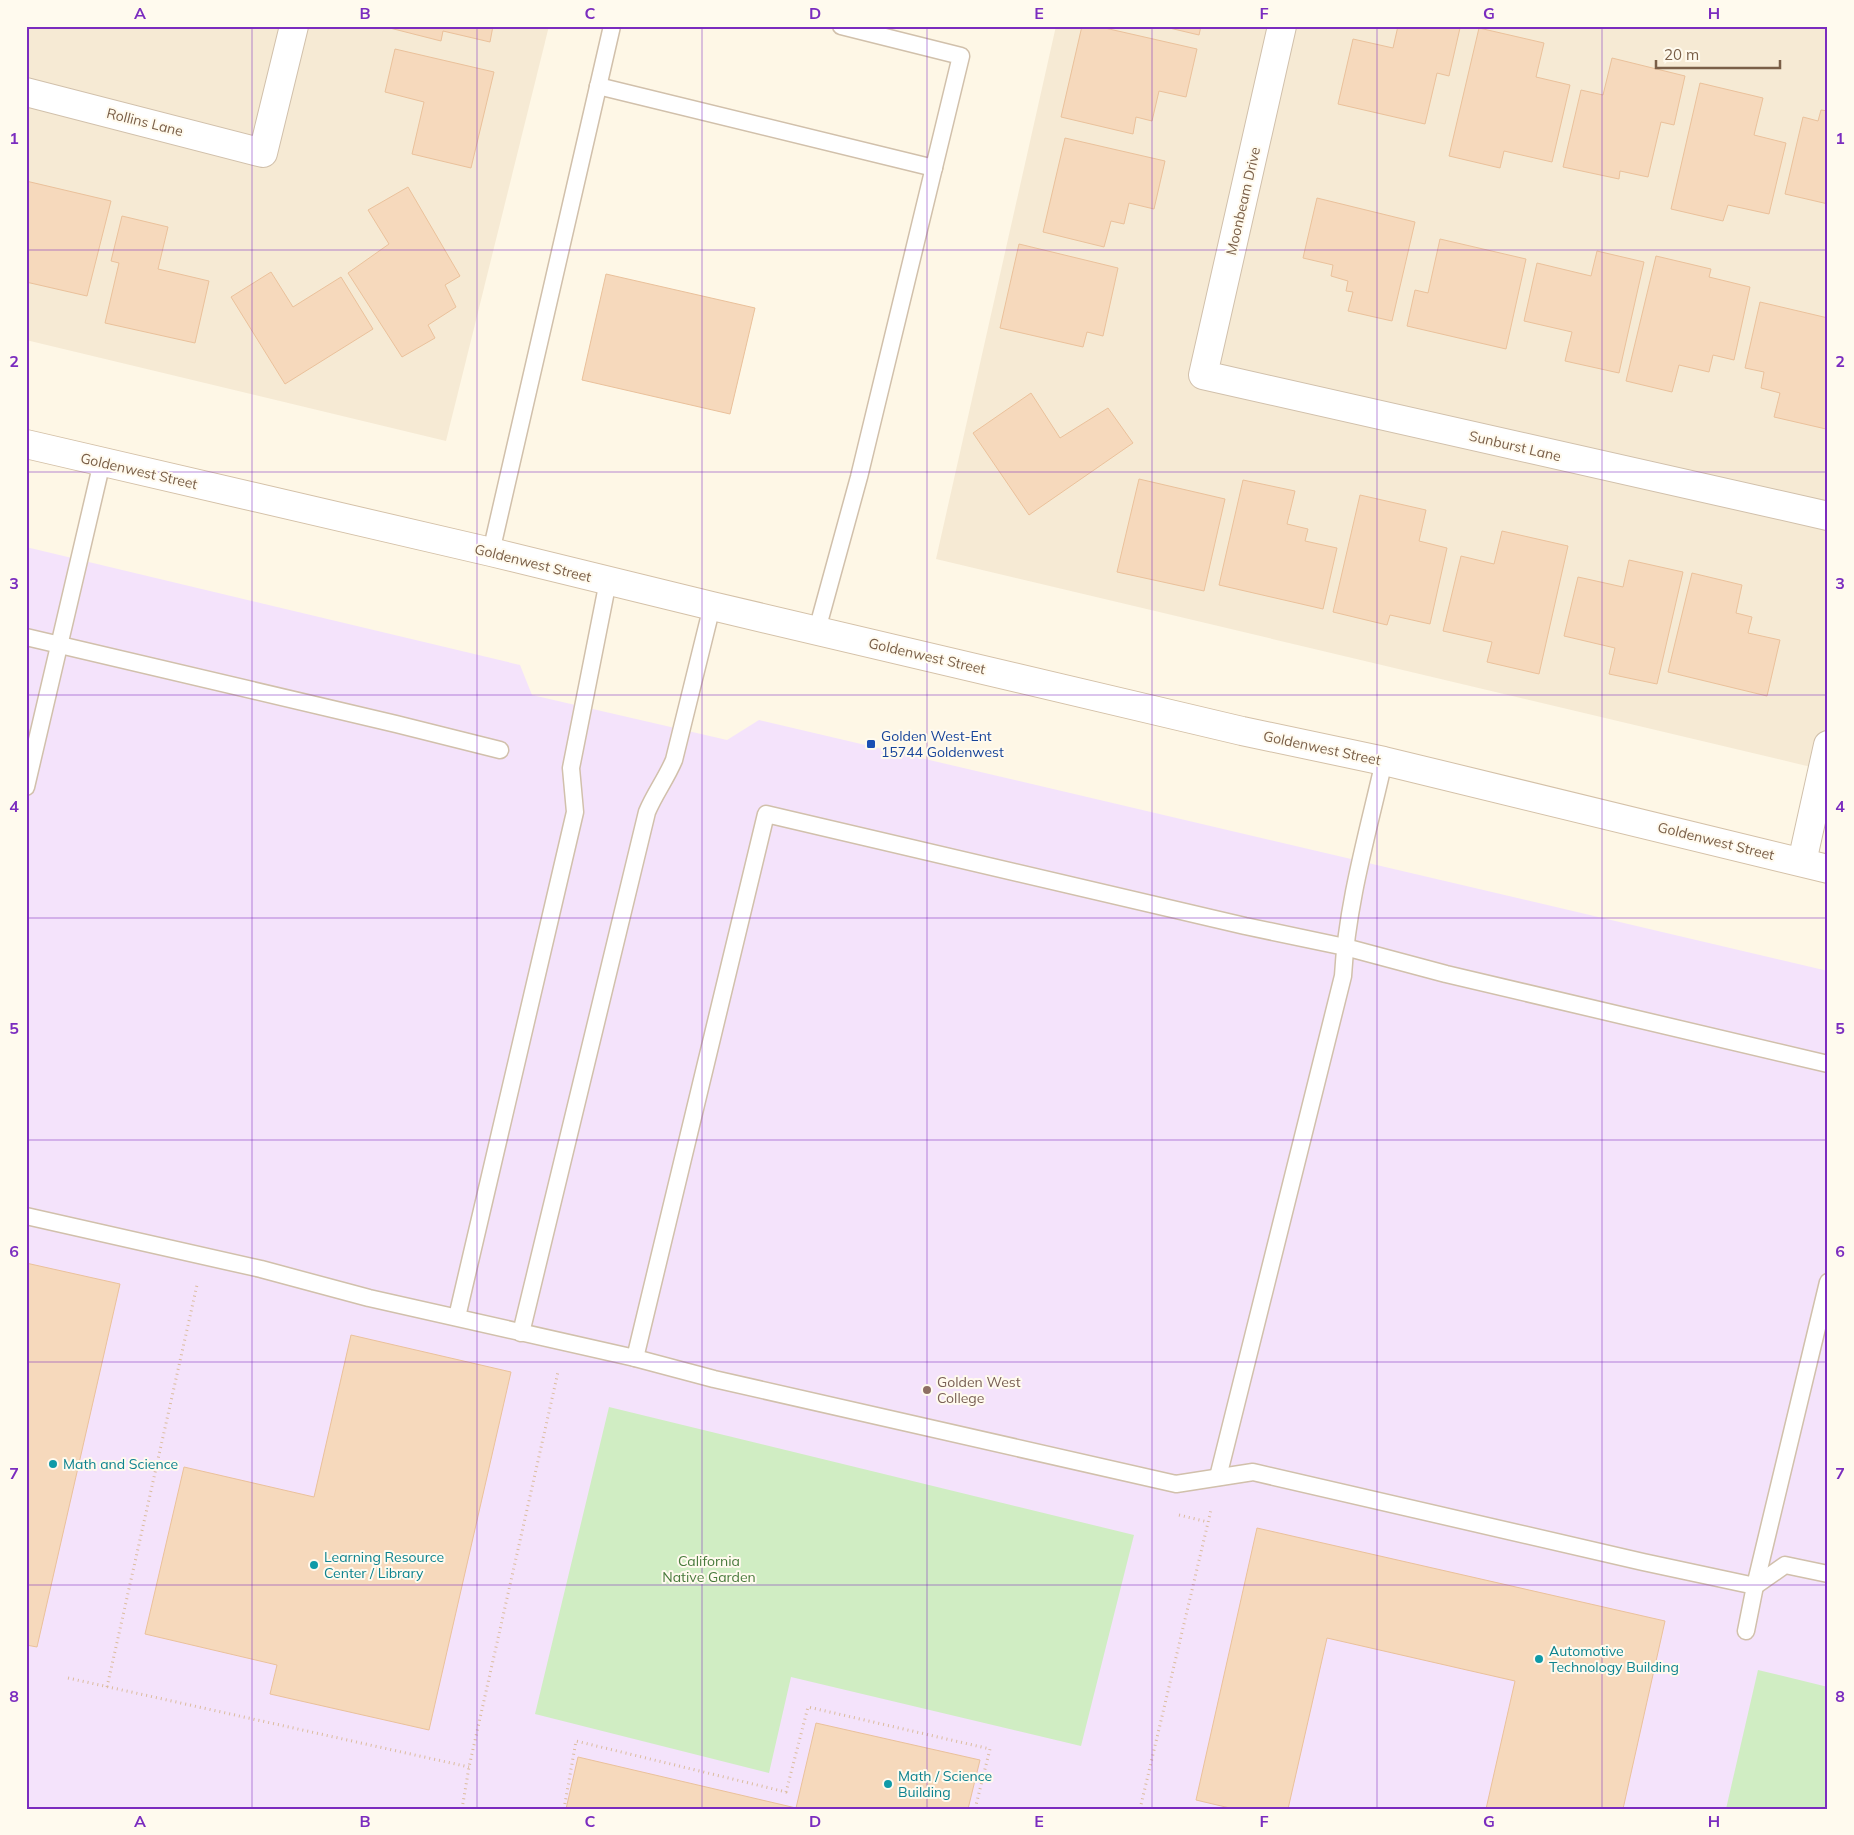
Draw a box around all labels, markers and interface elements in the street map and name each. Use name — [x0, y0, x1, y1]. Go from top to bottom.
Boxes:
text: A — [134, 3, 146, 23]
text: B — [359, 3, 371, 23]
text: C — [585, 3, 596, 23]
text: D — [809, 3, 821, 23]
text: E — [1034, 3, 1044, 23]
text: F — [1259, 3, 1269, 23]
text: G — [1483, 3, 1495, 23]
text: H — [1708, 3, 1720, 23]
scale bar — [1656, 38, 1780, 70]
text: 20 m — [1664, 45, 1699, 64]
street label: Rollins Lane — [105, 104, 185, 140]
text: 1 — [9, 128, 19, 148]
text: 1 — [1835, 128, 1845, 148]
street label: Moonbeam Drive — [1222, 145, 1264, 257]
text: 2 — [9, 351, 19, 371]
text: 2 — [1835, 351, 1845, 371]
street label: Sunburst Lane — [1467, 427, 1563, 465]
street label: Goldenwest Street — [79, 449, 199, 493]
street label: Goldenwest Street — [473, 540, 593, 586]
text: 3 — [9, 573, 19, 593]
text: 3 — [1835, 573, 1845, 593]
street label: Goldenwest Street — [867, 634, 987, 678]
place label: Golden West-Ent 15744 Goldenwest — [881, 727, 1004, 761]
street label: Goldenwest Street — [1262, 727, 1382, 769]
marker: Golden West-Ent 15744 Goldenwest — [865, 738, 877, 750]
text: 4 — [9, 796, 19, 816]
text: 4 — [1835, 796, 1845, 816]
street label: Goldenwest Street — [1656, 818, 1776, 864]
text: 5 — [9, 1018, 19, 1038]
text: 5 — [1835, 1018, 1845, 1038]
text: 6 — [9, 1241, 19, 1261]
text: 6 — [1835, 1241, 1845, 1261]
place label: Golden West College — [937, 1373, 1021, 1407]
marker: Golden West College — [921, 1384, 933, 1396]
place label: Math and Science — [63, 1455, 178, 1473]
marker: Math and Science — [47, 1458, 59, 1470]
text: 7 — [9, 1463, 19, 1483]
text: 7 — [1835, 1463, 1845, 1483]
place label: Learning Resource Center / Library — [324, 1548, 444, 1582]
park label: California Native Garden — [662, 1552, 756, 1586]
marker: Learning Resource Center / Library — [308, 1559, 320, 1571]
place label: Automotive Technology Building — [1549, 1642, 1679, 1676]
marker: Automotive Technology Building — [1533, 1653, 1545, 1665]
text: 8 — [9, 1686, 19, 1706]
text: 8 — [1835, 1686, 1845, 1706]
place label: Math / Science Building — [898, 1767, 992, 1801]
marker: Math / Science Building — [882, 1778, 894, 1790]
text: A — [134, 1811, 146, 1831]
text: B — [359, 1811, 371, 1831]
text: C — [585, 1811, 596, 1831]
text: D — [809, 1811, 821, 1831]
text: E — [1034, 1811, 1044, 1831]
text: F — [1259, 1811, 1269, 1831]
text: G — [1483, 1811, 1495, 1831]
text: H — [1708, 1811, 1720, 1831]

